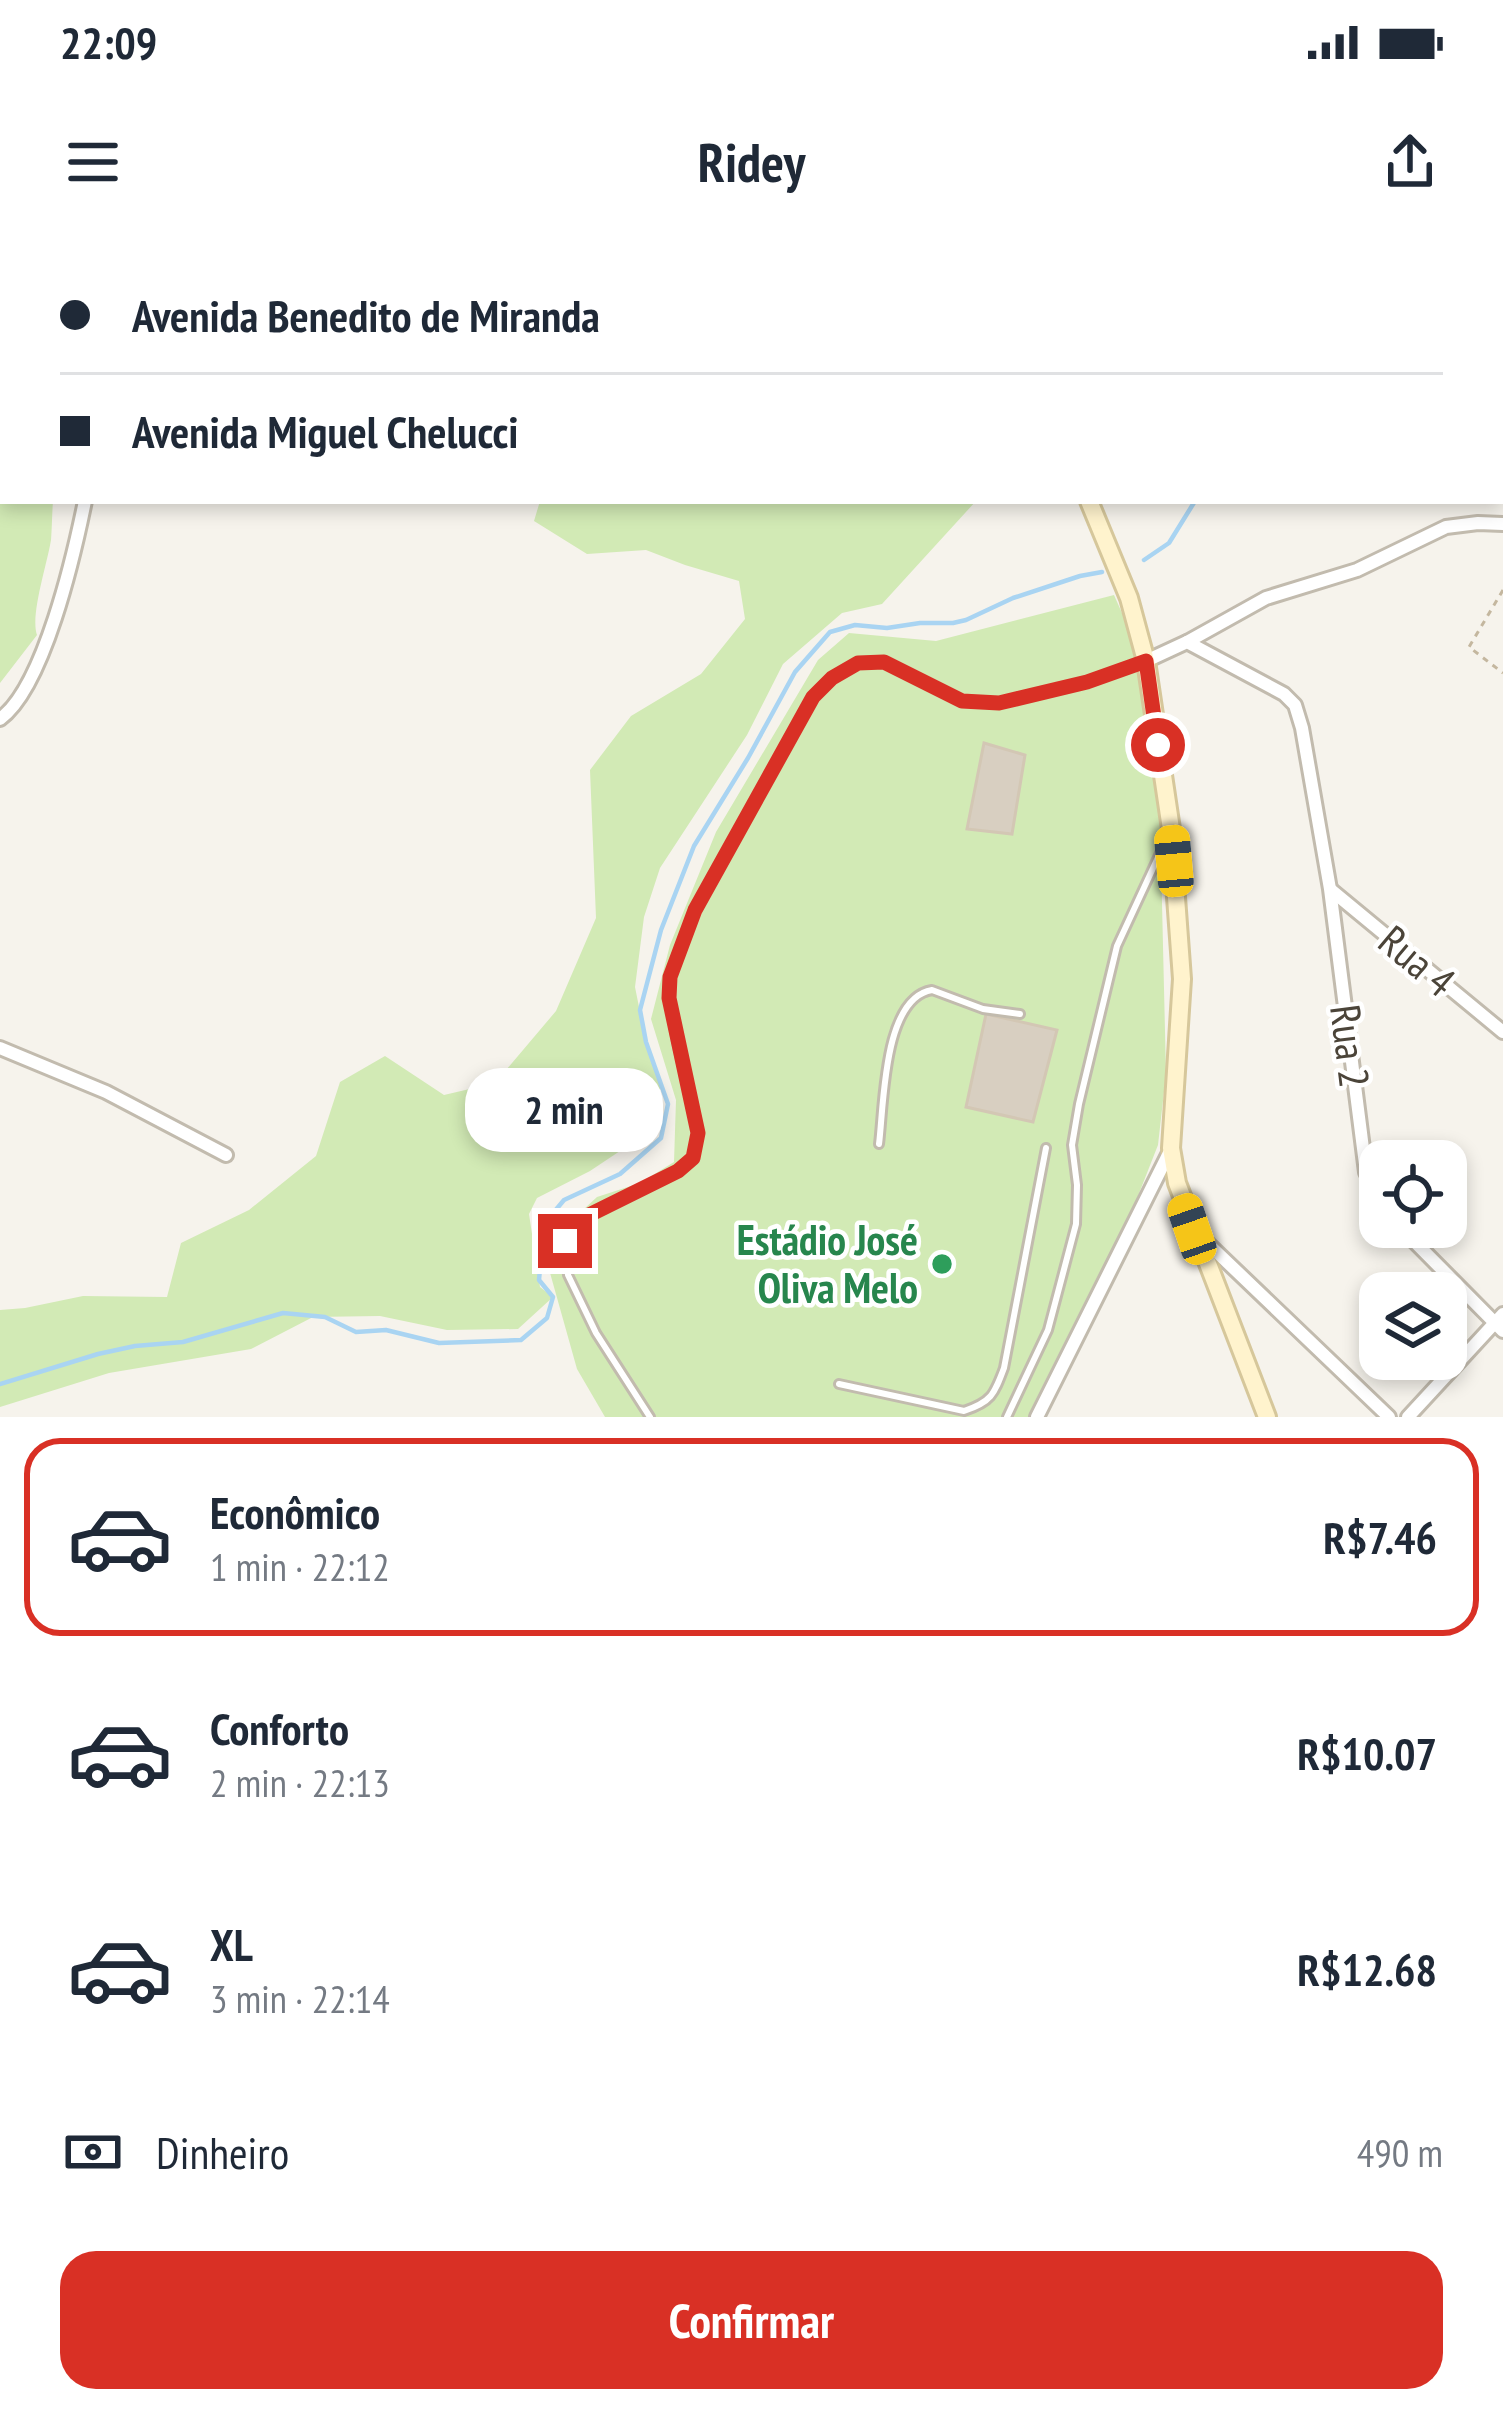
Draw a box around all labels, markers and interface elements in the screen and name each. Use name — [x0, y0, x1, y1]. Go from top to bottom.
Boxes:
text: 22:09 — [60, 13, 157, 71]
text: Ridey — [698, 127, 805, 197]
icon: menu — [60, 129, 126, 195]
icon: share — [1377, 129, 1443, 195]
text: Avenida Benedito de Miranda — [132, 286, 600, 344]
text: Avenida Miguel Chelucci — [132, 402, 518, 460]
route start — [1131, 718, 1185, 772]
car — [1153, 824, 1195, 898]
street label: Rua 4 — [1368, 913, 1467, 1008]
street label: Rua 2 — [1318, 1001, 1383, 1090]
callout: 2 min — [466, 1067, 664, 1151]
text: 2 min — [525, 1084, 603, 1135]
map controls — [1359, 1140, 1467, 1380]
button: locate — [1359, 1140, 1467, 1248]
car — [1163, 1189, 1221, 1269]
place label: Estádio José Oliva Melo — [737, 1212, 918, 1315]
route end — [538, 1214, 592, 1268]
marker: Estádio José Oliva Melo — [929, 1251, 955, 1277]
button: layers — [1359, 1272, 1467, 1380]
icon: car — [66, 1483, 174, 1591]
text: Econômico — [210, 1483, 380, 1541]
text: R$7.46 — [1323, 1508, 1437, 1566]
text: 1 min · 22:12 — [210, 1541, 390, 1592]
icon: car — [66, 1699, 174, 1807]
text: Conforto — [210, 1699, 349, 1757]
text: R$10.07 — [1297, 1724, 1437, 1782]
text: 2 min · 22:13 — [210, 1757, 390, 1808]
icon: car — [66, 1915, 174, 2023]
text: XL — [210, 1915, 253, 1973]
text: R$12.68 — [1297, 1940, 1437, 1998]
text: 3 min · 22:14 — [210, 1973, 390, 2024]
icon: cash — [60, 2119, 126, 2185]
text: Dinheiro — [156, 2123, 289, 2181]
text: 490 m — [1357, 2127, 1443, 2178]
button: Confirmar — [60, 2251, 1443, 2389]

